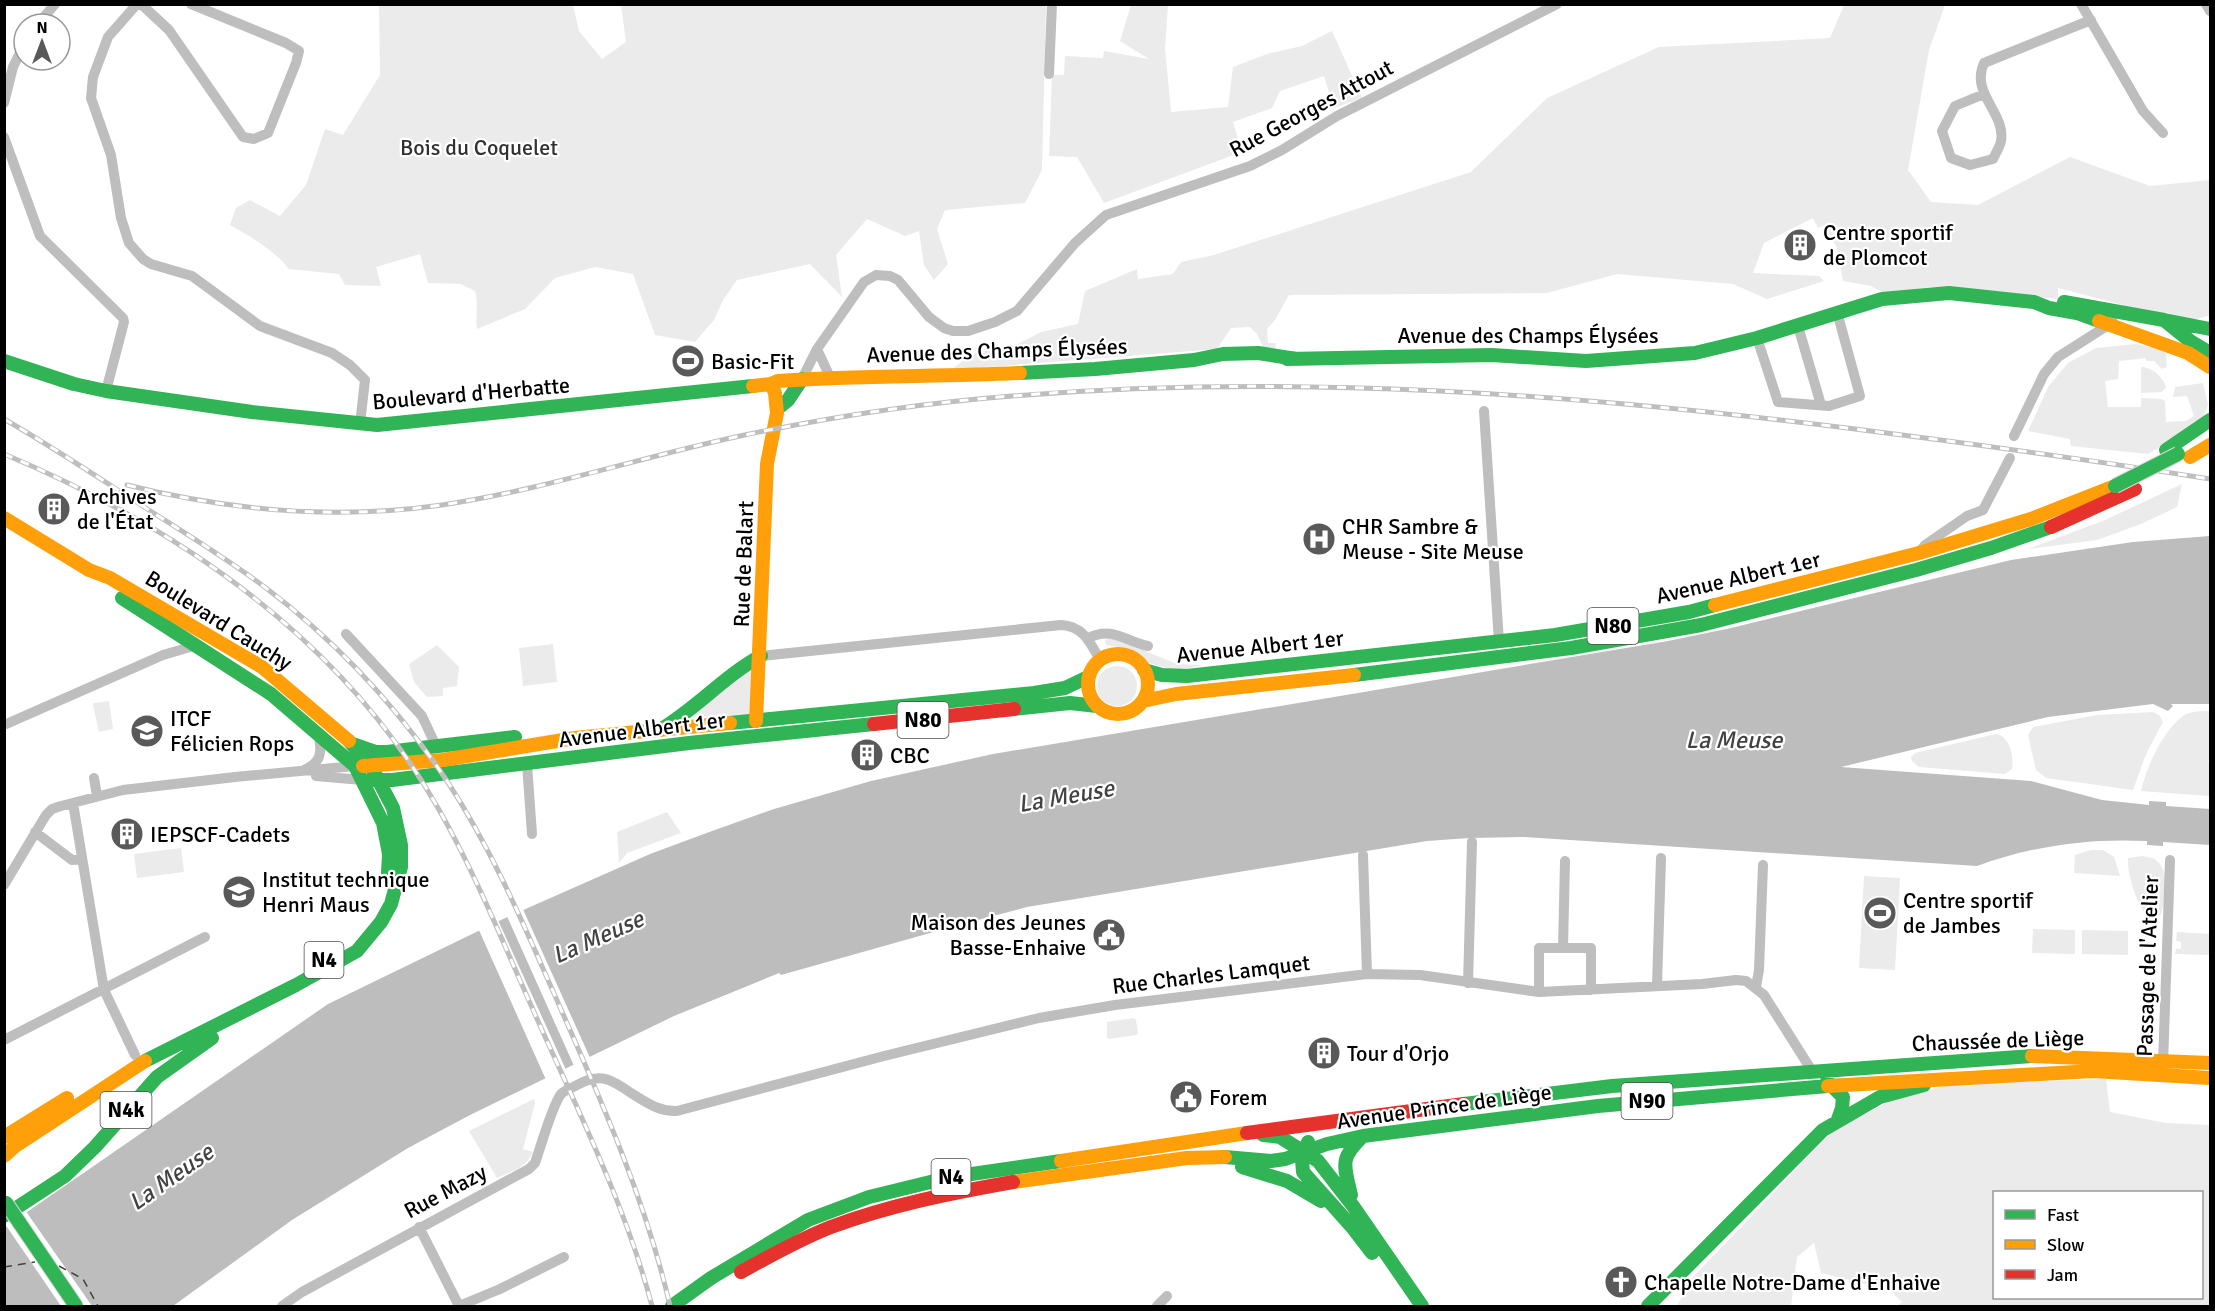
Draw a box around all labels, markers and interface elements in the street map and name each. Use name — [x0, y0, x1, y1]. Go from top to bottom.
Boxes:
north arrow — [12, 12, 72, 72]
text: N — [36, 18, 48, 38]
street label: Rue Georges Attout — [1225, 54, 1398, 163]
park label: Bois du Coquelet — [400, 134, 558, 161]
place label: Centre sportif de Plomcot — [1823, 219, 1954, 271]
building icon: Centre sportif de Plomcot — [1782, 227, 1818, 263]
street label: Avenue des Champs Élysées — [1397, 322, 1659, 349]
street label: Avenue des Champs Élysées — [866, 332, 1128, 369]
sports icon: Basic-Fit — [670, 343, 706, 379]
place label: Basic-Fit — [711, 348, 794, 375]
street label: Boulevard d'Herbatte — [371, 371, 571, 416]
place label: Archives de l'État — [77, 483, 157, 535]
building icon: Archives de l'État — [36, 491, 72, 527]
street label: Rue de Balart — [728, 500, 759, 628]
place label: CHR Sambre & Meuse - Site Meuse — [1342, 513, 1524, 565]
hospital icon: CHR Sambre & Meuse - Site Meuse — [1301, 521, 1337, 557]
street label: Avenue Albert 1er — [1653, 545, 1823, 610]
street label: Boulevard Cauchy — [140, 565, 298, 677]
road number: N80 — [1588, 608, 1638, 644]
street label: Avenue Albert 1er — [1175, 624, 1345, 669]
road number: N80 — [898, 702, 948, 738]
place label: ITCF Félicien Rops — [170, 705, 294, 757]
street label: Avenue Albert 1er — [557, 706, 727, 753]
school or university icon: ITCF Félicien Rops — [129, 713, 165, 749]
water label: La Meuse — [1686, 725, 1783, 755]
building icon: CBC — [849, 737, 885, 773]
place label: CBC — [890, 742, 930, 769]
water label: La Meuse — [1016, 773, 1117, 819]
building icon: IEPSCF-Cadets — [109, 816, 145, 852]
place label: IEPSCF-Cadets — [150, 821, 290, 848]
place label: Institut technique Henri Maus — [262, 866, 430, 918]
school or university icon: Institut technique Henri Maus — [221, 874, 257, 910]
street label: Passage de l'Atelier — [2131, 875, 2164, 1057]
place label: Centre sportif de Jambes — [1903, 887, 2034, 939]
sports icon: Centre sportif de Jambes — [1862, 895, 1898, 931]
water label: La Meuse — [548, 903, 649, 970]
place label: Maison des Jeunes Basse-Enhaive — [910, 909, 1086, 961]
public building icon: Maison des Jeunes Basse-Enhaive — [1091, 917, 1127, 953]
road number: N4 — [304, 942, 344, 978]
street label: Rue Charles Lamquet — [1111, 949, 1312, 1000]
street label: Chaussée de Liège — [1911, 1024, 2085, 1057]
building icon: Tour d'Orjo — [1306, 1035, 1342, 1071]
place label: Tour d'Orjo — [1347, 1040, 1449, 1067]
street label: Avenue Prince de Liège — [1335, 1078, 1553, 1135]
public building icon: Forem — [1168, 1079, 1204, 1115]
road number: N90 — [1622, 1083, 1672, 1119]
place label: Forem — [1209, 1084, 1268, 1111]
road number: N4k — [100, 1092, 152, 1128]
water label: La Meuse — [123, 1136, 220, 1217]
street label: Rue Mazy — [399, 1158, 492, 1224]
road number: N4 — [932, 1159, 970, 1195]
legend — [1993, 1191, 2203, 1299]
text: Fast — [2047, 1204, 2079, 1226]
text: Slow — [2047, 1234, 2084, 1256]
church icon: Chapelle Notre-Dame d'Enhaive — [1603, 1264, 1639, 1300]
text: Jam — [2047, 1264, 2078, 1286]
place label: Chapelle Notre-Dame d'Enhaive — [1644, 1269, 1941, 1296]

